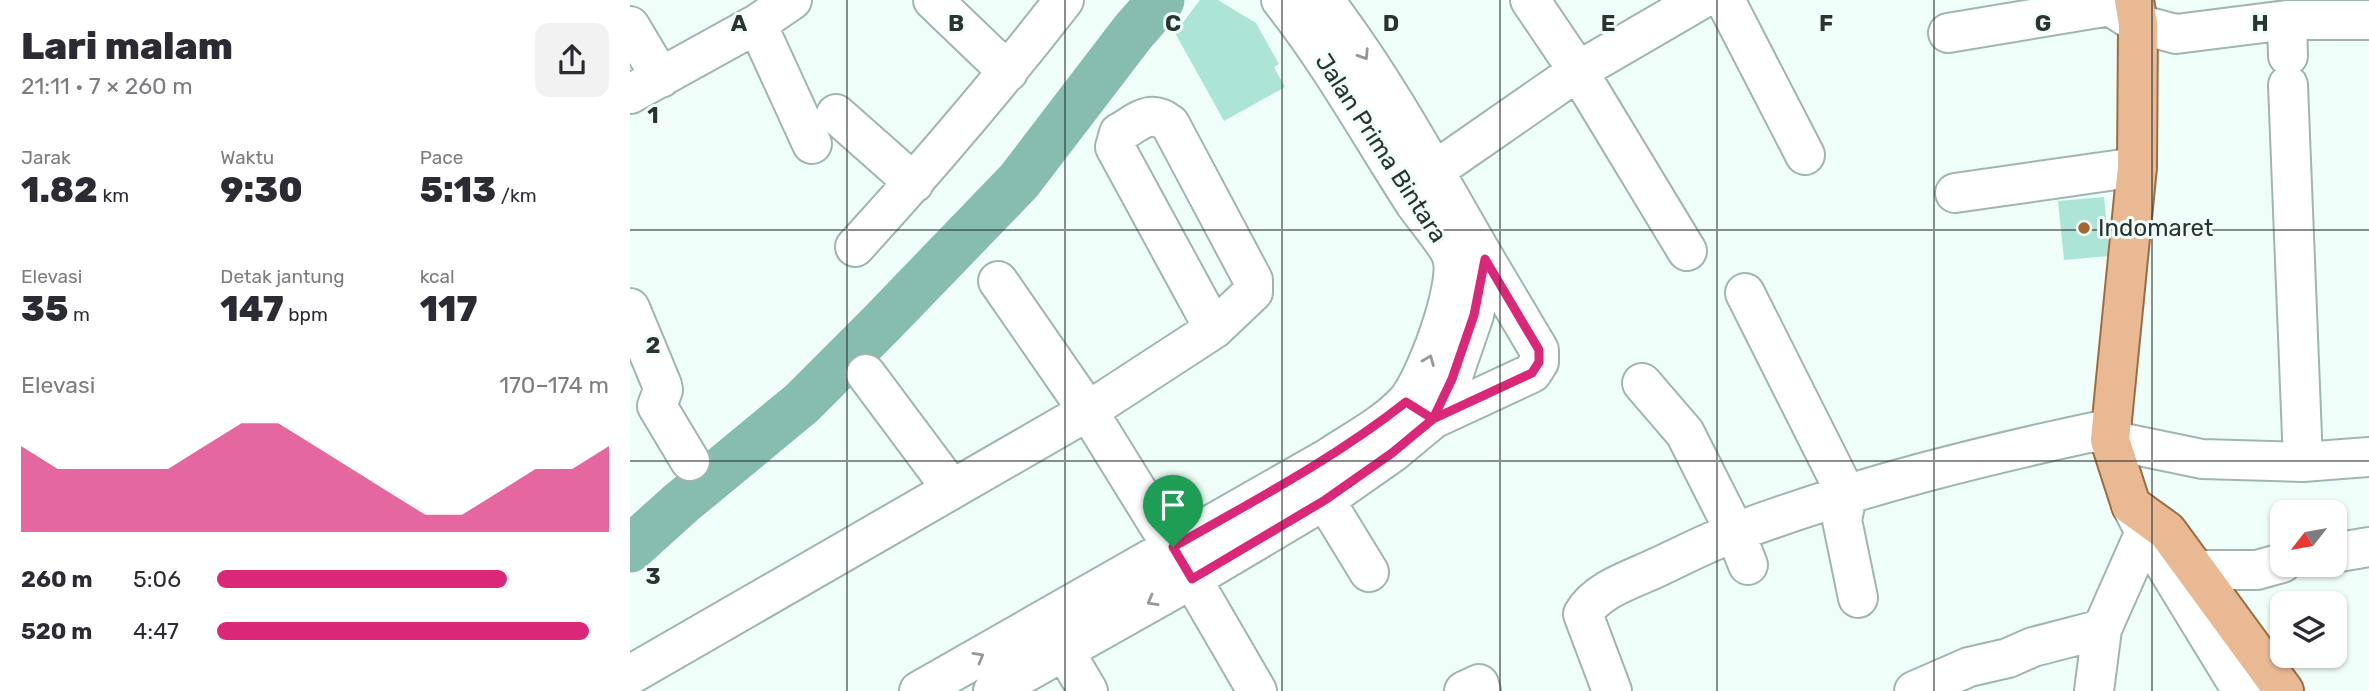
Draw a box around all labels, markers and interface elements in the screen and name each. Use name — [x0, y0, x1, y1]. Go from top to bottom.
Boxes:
text: A — [731, 9, 748, 37]
text: B — [948, 9, 964, 37]
text: C — [1165, 9, 1181, 37]
text: D — [1383, 9, 1399, 37]
text: E — [1601, 9, 1615, 37]
text: F — [1819, 9, 1833, 37]
text: G — [2035, 9, 2051, 37]
text: H — [2251, 9, 2269, 37]
text: Lari malam — [21, 23, 233, 69]
button: share — [535, 23, 609, 97]
one-way arrow — [1356, 47, 1368, 60]
street label: Jalan Prima Bintara — [1309, 48, 1453, 248]
text: 21:11 · 7 × 260 m — [21, 72, 193, 100]
text: 1 — [647, 101, 659, 129]
text: Jarak — [21, 146, 71, 169]
text: Waktu — [220, 146, 274, 169]
text: Pace — [420, 146, 463, 169]
text: 1.82 — [21, 169, 98, 211]
text: 9:30 — [220, 169, 303, 211]
text: 5:13 — [420, 169, 496, 211]
text: km — [98, 184, 129, 207]
text: /km — [496, 184, 537, 207]
place label: Indomaret — [2098, 214, 2213, 242]
marker: Indomaret — [2076, 220, 2092, 236]
text: Elevasi — [21, 265, 82, 288]
text: Detak jantung — [220, 265, 345, 288]
text: kcal — [420, 265, 455, 288]
text: 35 — [21, 288, 68, 330]
text: 147 — [220, 288, 284, 330]
text: 117 — [420, 288, 478, 330]
text: m — [68, 303, 90, 326]
text: bpm — [284, 303, 328, 326]
text: 2 — [646, 331, 660, 359]
one-way arrow — [1421, 355, 1435, 368]
text: Elevasi — [21, 371, 95, 399]
text: 170–174 m — [499, 371, 609, 399]
pin — [1143, 475, 1203, 547]
icon: arrive — [1154, 486, 1192, 524]
north arrow — [2270, 500, 2347, 578]
map controls — [2270, 500, 2347, 668]
text: 3 — [645, 562, 661, 590]
text: 260 m — [21, 565, 93, 593]
text: 5:06 — [133, 565, 181, 593]
button: layers — [2270, 591, 2347, 668]
one-way arrow — [1147, 593, 1159, 606]
text: 520 m — [21, 617, 92, 645]
text: 4:47 — [133, 617, 179, 645]
one-way arrow — [971, 652, 984, 665]

